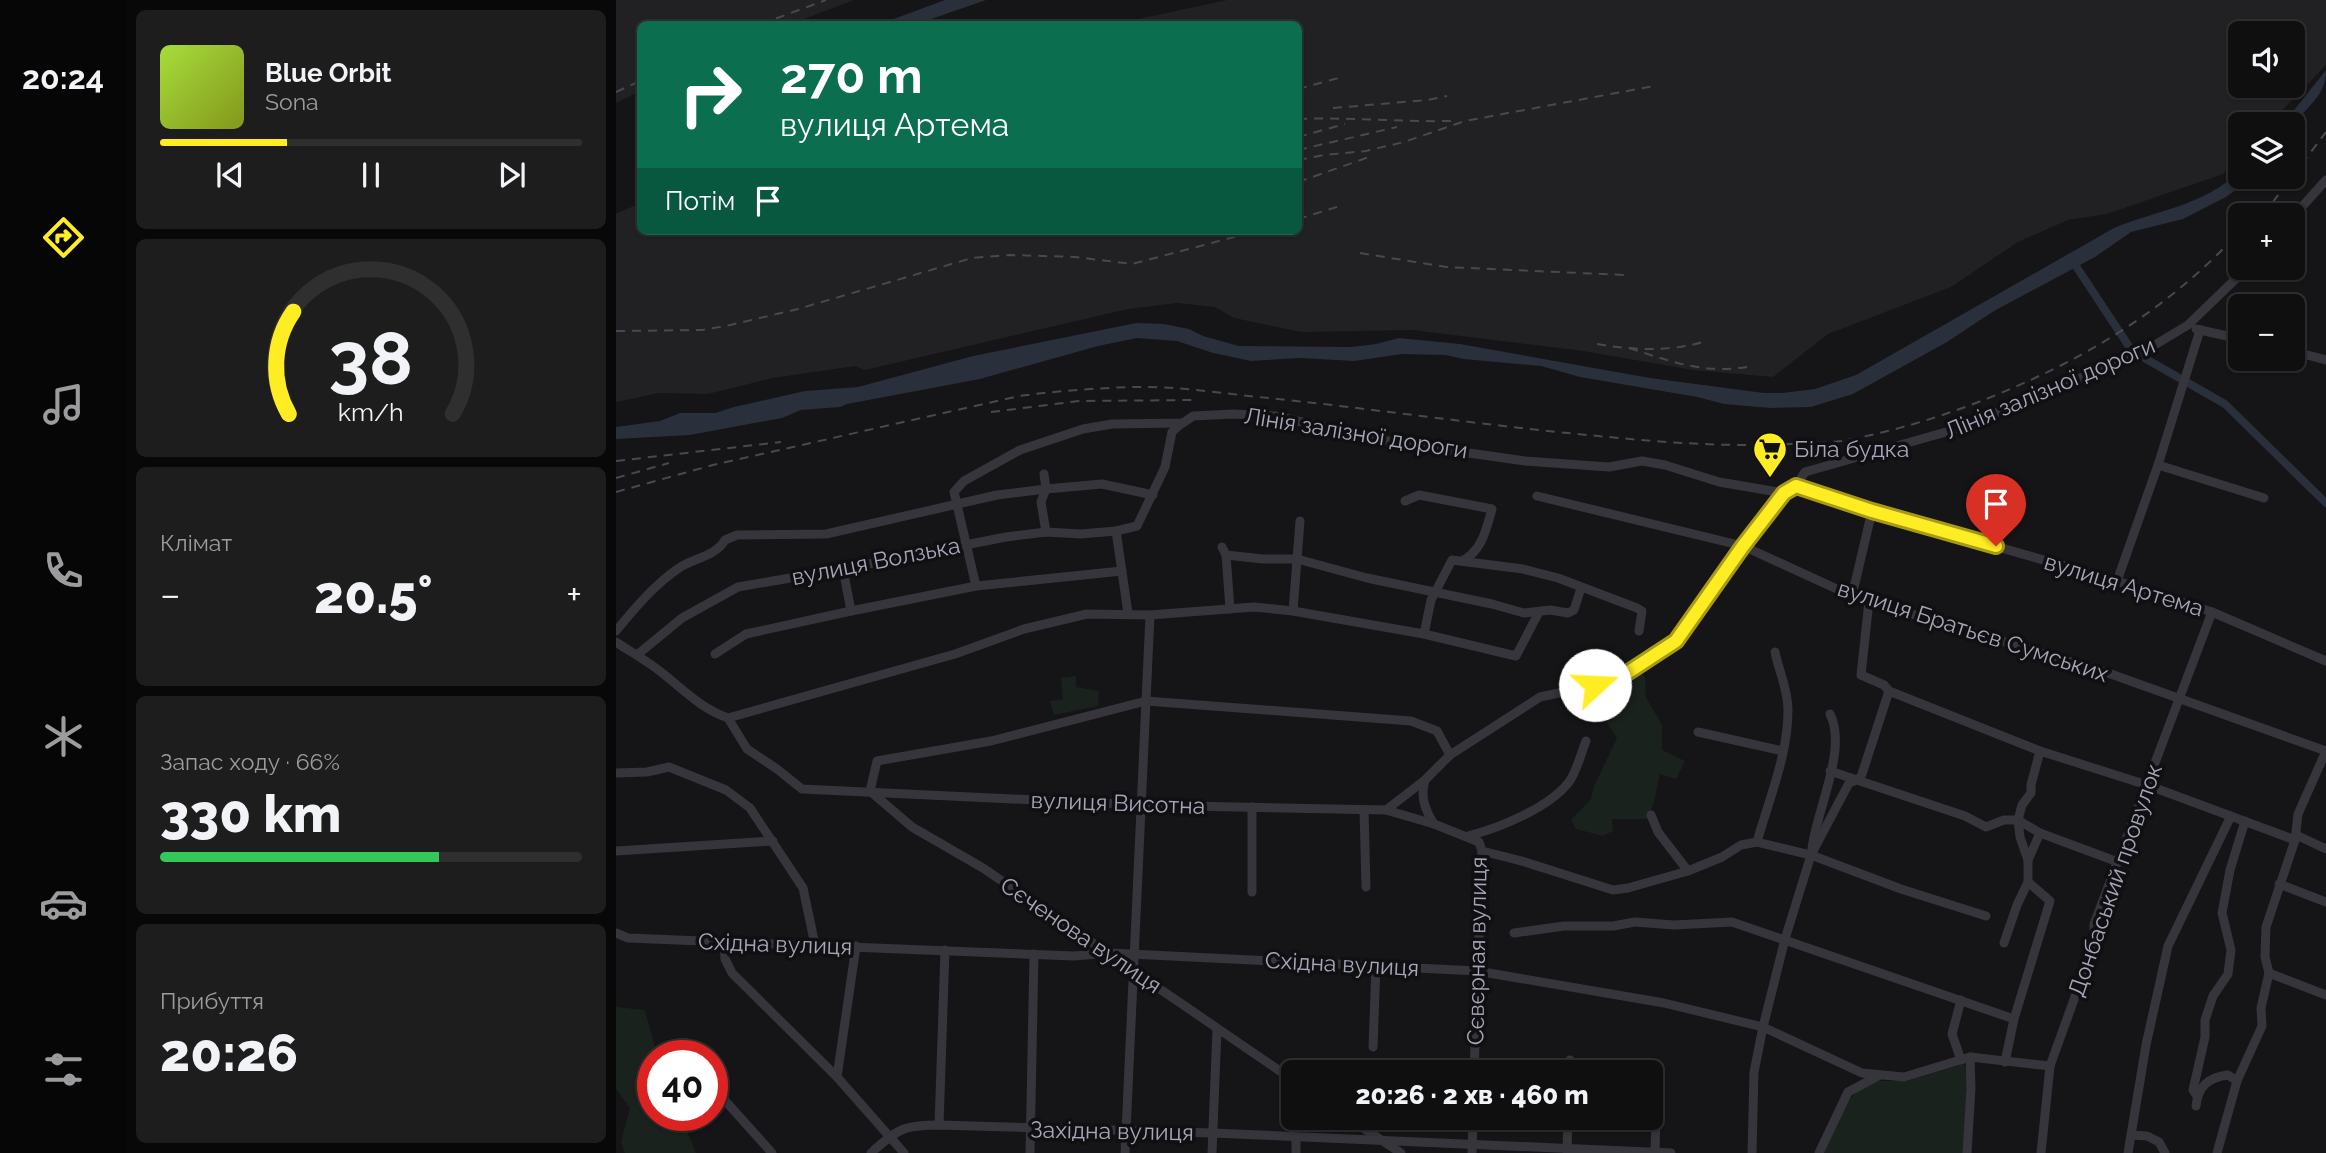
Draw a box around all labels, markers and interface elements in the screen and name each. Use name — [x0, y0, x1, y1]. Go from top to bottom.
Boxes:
map controls — [2228, 21, 2305, 371]
button: sound — [2228, 21, 2305, 98]
text: 270 m — [780, 47, 923, 104]
icon: right — [665, 49, 756, 140]
text: Blue Orbit — [265, 58, 392, 88]
text: 20:24 — [22, 59, 104, 96]
text: Sona — [265, 88, 319, 115]
text: вулиця Артема — [780, 106, 1009, 143]
button: layers — [2228, 112, 2305, 189]
icon: previous — [211, 156, 249, 194]
icon: pause — [352, 156, 390, 194]
icon: next — [493, 156, 531, 194]
icon: arrive — [749, 182, 787, 220]
text: Потім — [665, 186, 735, 216]
button: + — [2228, 203, 2305, 280]
icon: directions — [39, 213, 88, 262]
button: − — [2228, 294, 2305, 371]
text: 38 — [329, 316, 413, 401]
street label: Лінія залізної дороги — [1941, 331, 2159, 444]
icon: music — [39, 380, 88, 429]
text: km/h — [338, 397, 404, 427]
street label: Лінія залізної дороги — [1243, 402, 1470, 463]
supermarket icon: Біла будка — [1751, 430, 1789, 479]
place label: Біла будка — [1794, 435, 1909, 462]
pin — [1966, 474, 2026, 546]
icon: arrive — [1977, 485, 2015, 523]
text: Клімат — [160, 529, 232, 556]
street label: вулиця Волзька — [789, 531, 962, 590]
icon: phone — [39, 546, 88, 595]
street label: вулиця Артема — [2041, 548, 2207, 622]
text: 20.5° — [314, 564, 433, 625]
text: − — [160, 572, 180, 617]
text: + — [566, 572, 582, 617]
street label: вулиця Братьєв Сумських — [1835, 574, 2112, 687]
position arrow — [1558, 648, 1632, 722]
icon: climate — [39, 712, 88, 761]
text: Запас ходу · 66% — [160, 748, 340, 775]
street label: Донбаський провулок — [2062, 760, 2167, 1000]
text: 330 km — [160, 783, 341, 844]
street label: вулиця Висотна — [1030, 786, 1206, 819]
street label: Сєвєрная вулиця — [1461, 857, 1492, 1045]
street label: Сєченова вулиця — [996, 871, 1167, 998]
icon: car — [39, 879, 88, 928]
street label: Східна вулиця — [697, 927, 853, 960]
street label: Східна вулиця — [1264, 946, 1420, 981]
text: Прибуття — [160, 987, 264, 1014]
text: 20:26 — [160, 1022, 298, 1083]
speed limit sign: 40 — [637, 1040, 728, 1131]
icon: filters — [39, 1045, 88, 1094]
text: 20:26 · 2 хв · 460 m — [1355, 1080, 1589, 1110]
street label: Західна вулиця — [1030, 1116, 1194, 1145]

